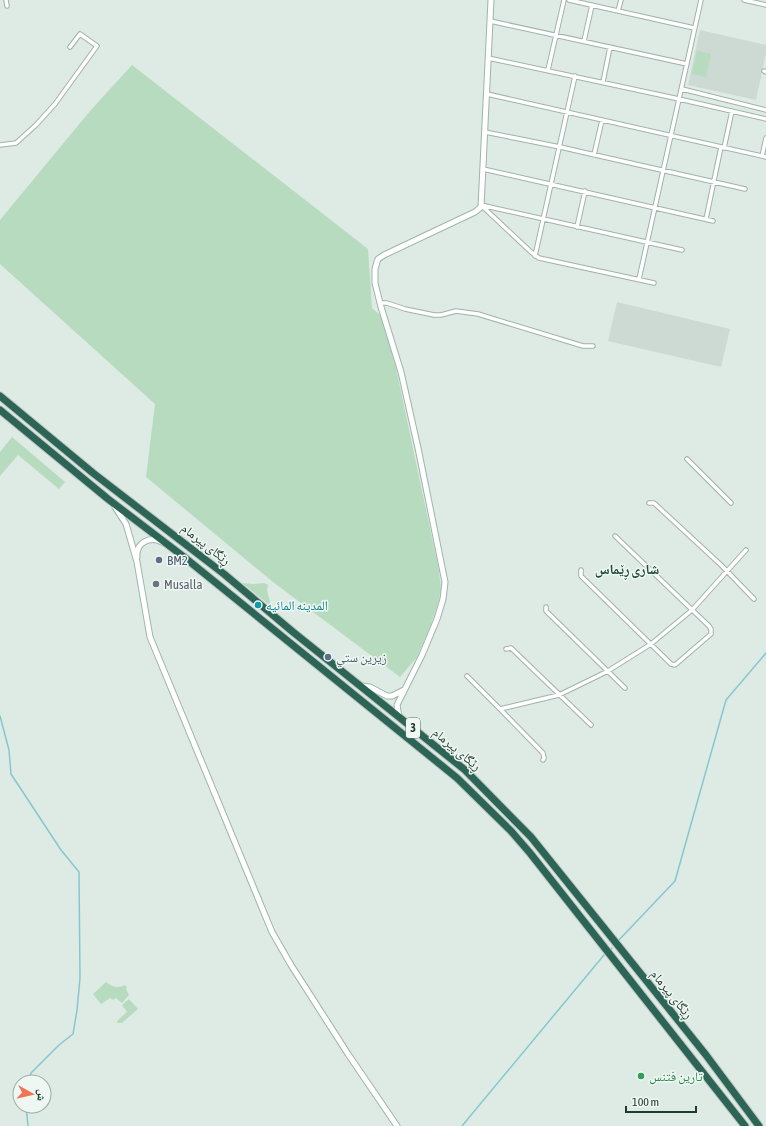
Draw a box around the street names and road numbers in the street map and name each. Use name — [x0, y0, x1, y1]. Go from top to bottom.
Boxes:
street label: ڕێگای پیرمام — [177, 520, 234, 570]
road number: 3 — [406, 718, 420, 738]
street label: ڕێگای پیرمام — [428, 724, 484, 776]
street label: ڕێگای پیرمام — [646, 967, 696, 1023]

